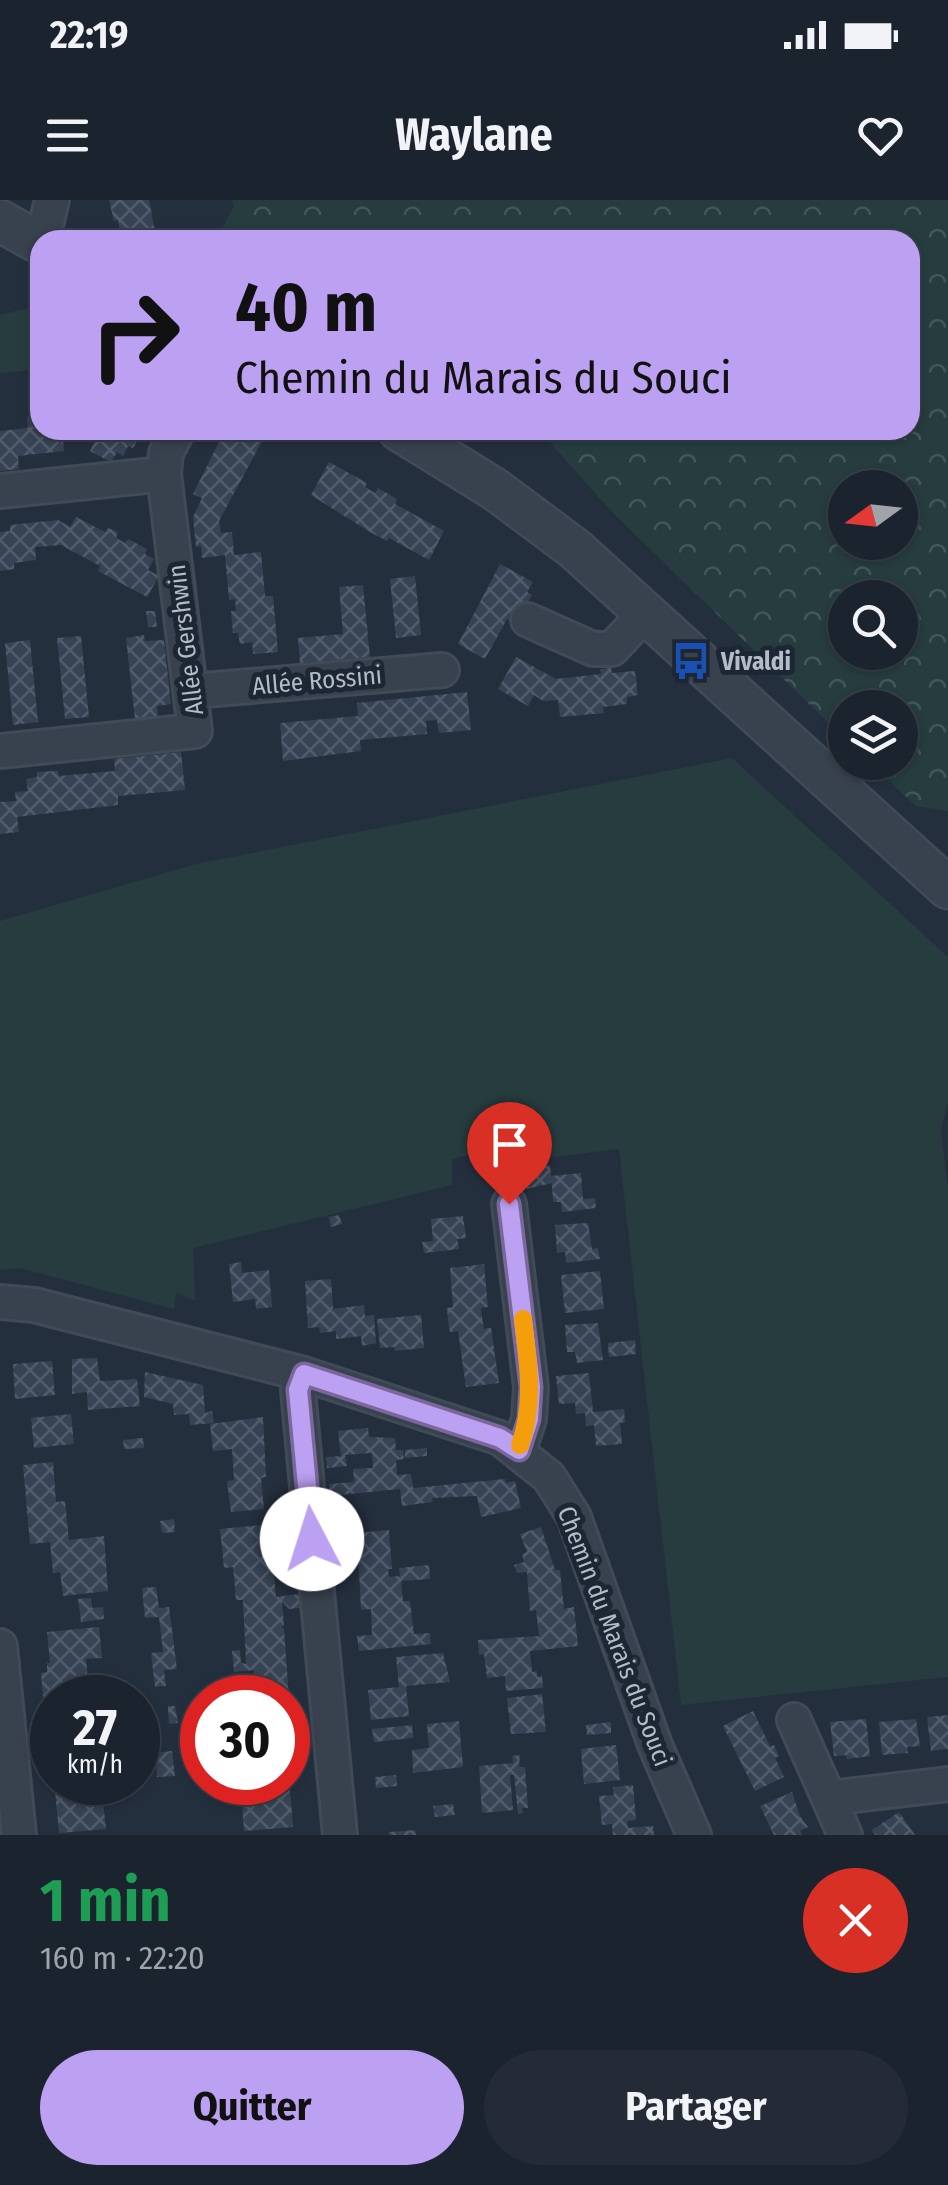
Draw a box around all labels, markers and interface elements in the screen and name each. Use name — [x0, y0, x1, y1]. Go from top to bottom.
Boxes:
text: 22:19 — [50, 12, 128, 58]
icon: menu — [40, 108, 95, 163]
text: Waylane — [395, 108, 553, 162]
icon: heart — [853, 108, 908, 163]
text: 40 m — [235, 266, 377, 350]
icon: right — [70, 270, 200, 400]
text: Chemin du Marais du Souci — [235, 351, 732, 405]
north arrow — [828, 470, 918, 560]
map controls — [828, 470, 918, 780]
street label: Allée Gershwin — [162, 563, 210, 717]
button: search — [828, 580, 918, 670]
bus stop icon: Vivaldi — [670, 640, 712, 682]
place label: Vivaldi — [720, 647, 791, 677]
street label: Allée Rossini — [251, 660, 383, 702]
button: layers — [828, 690, 918, 780]
pin — [467, 1102, 552, 1205]
icon: arrive — [482, 1117, 537, 1172]
position arrow — [260, 1487, 364, 1591]
street label: Chemin du Marais du Souci — [551, 1502, 678, 1771]
speed limit sign: 30 — [180, 1675, 310, 1805]
text: 27 — [73, 1698, 117, 1758]
text: km/h — [67, 1750, 123, 1780]
text: 1 min — [40, 1865, 171, 1937]
button: close — [803, 1868, 908, 1973]
text: 160 m · 22:20 — [40, 1939, 205, 1977]
button: Quitter — [40, 2050, 464, 2165]
button: Partager — [484, 2050, 908, 2165]

